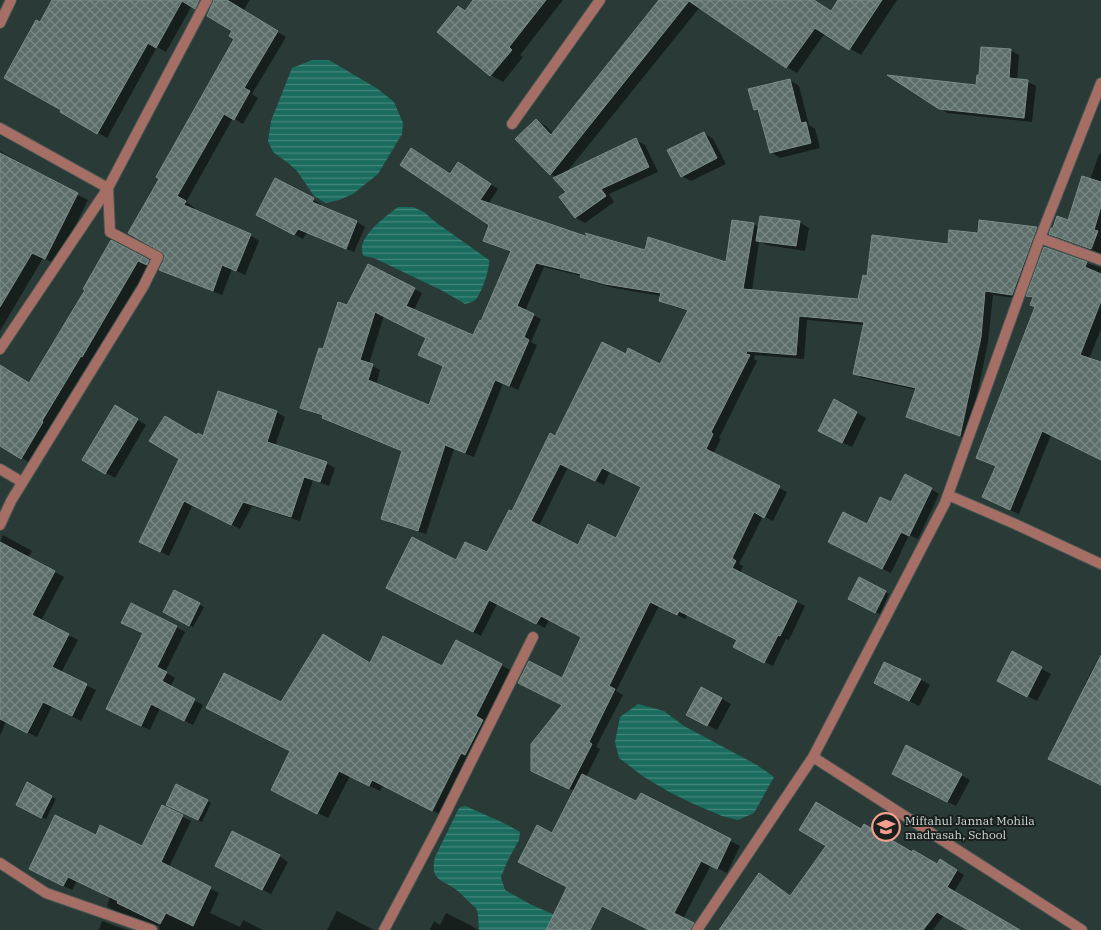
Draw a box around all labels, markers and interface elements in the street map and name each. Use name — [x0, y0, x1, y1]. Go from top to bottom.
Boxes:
school or university icon: Miftahul Jannat Mohila madrasah, School — [871, 812, 901, 842]
place label: Miftahul Jannat Mohila madrasah, School — [905, 813, 1035, 842]

